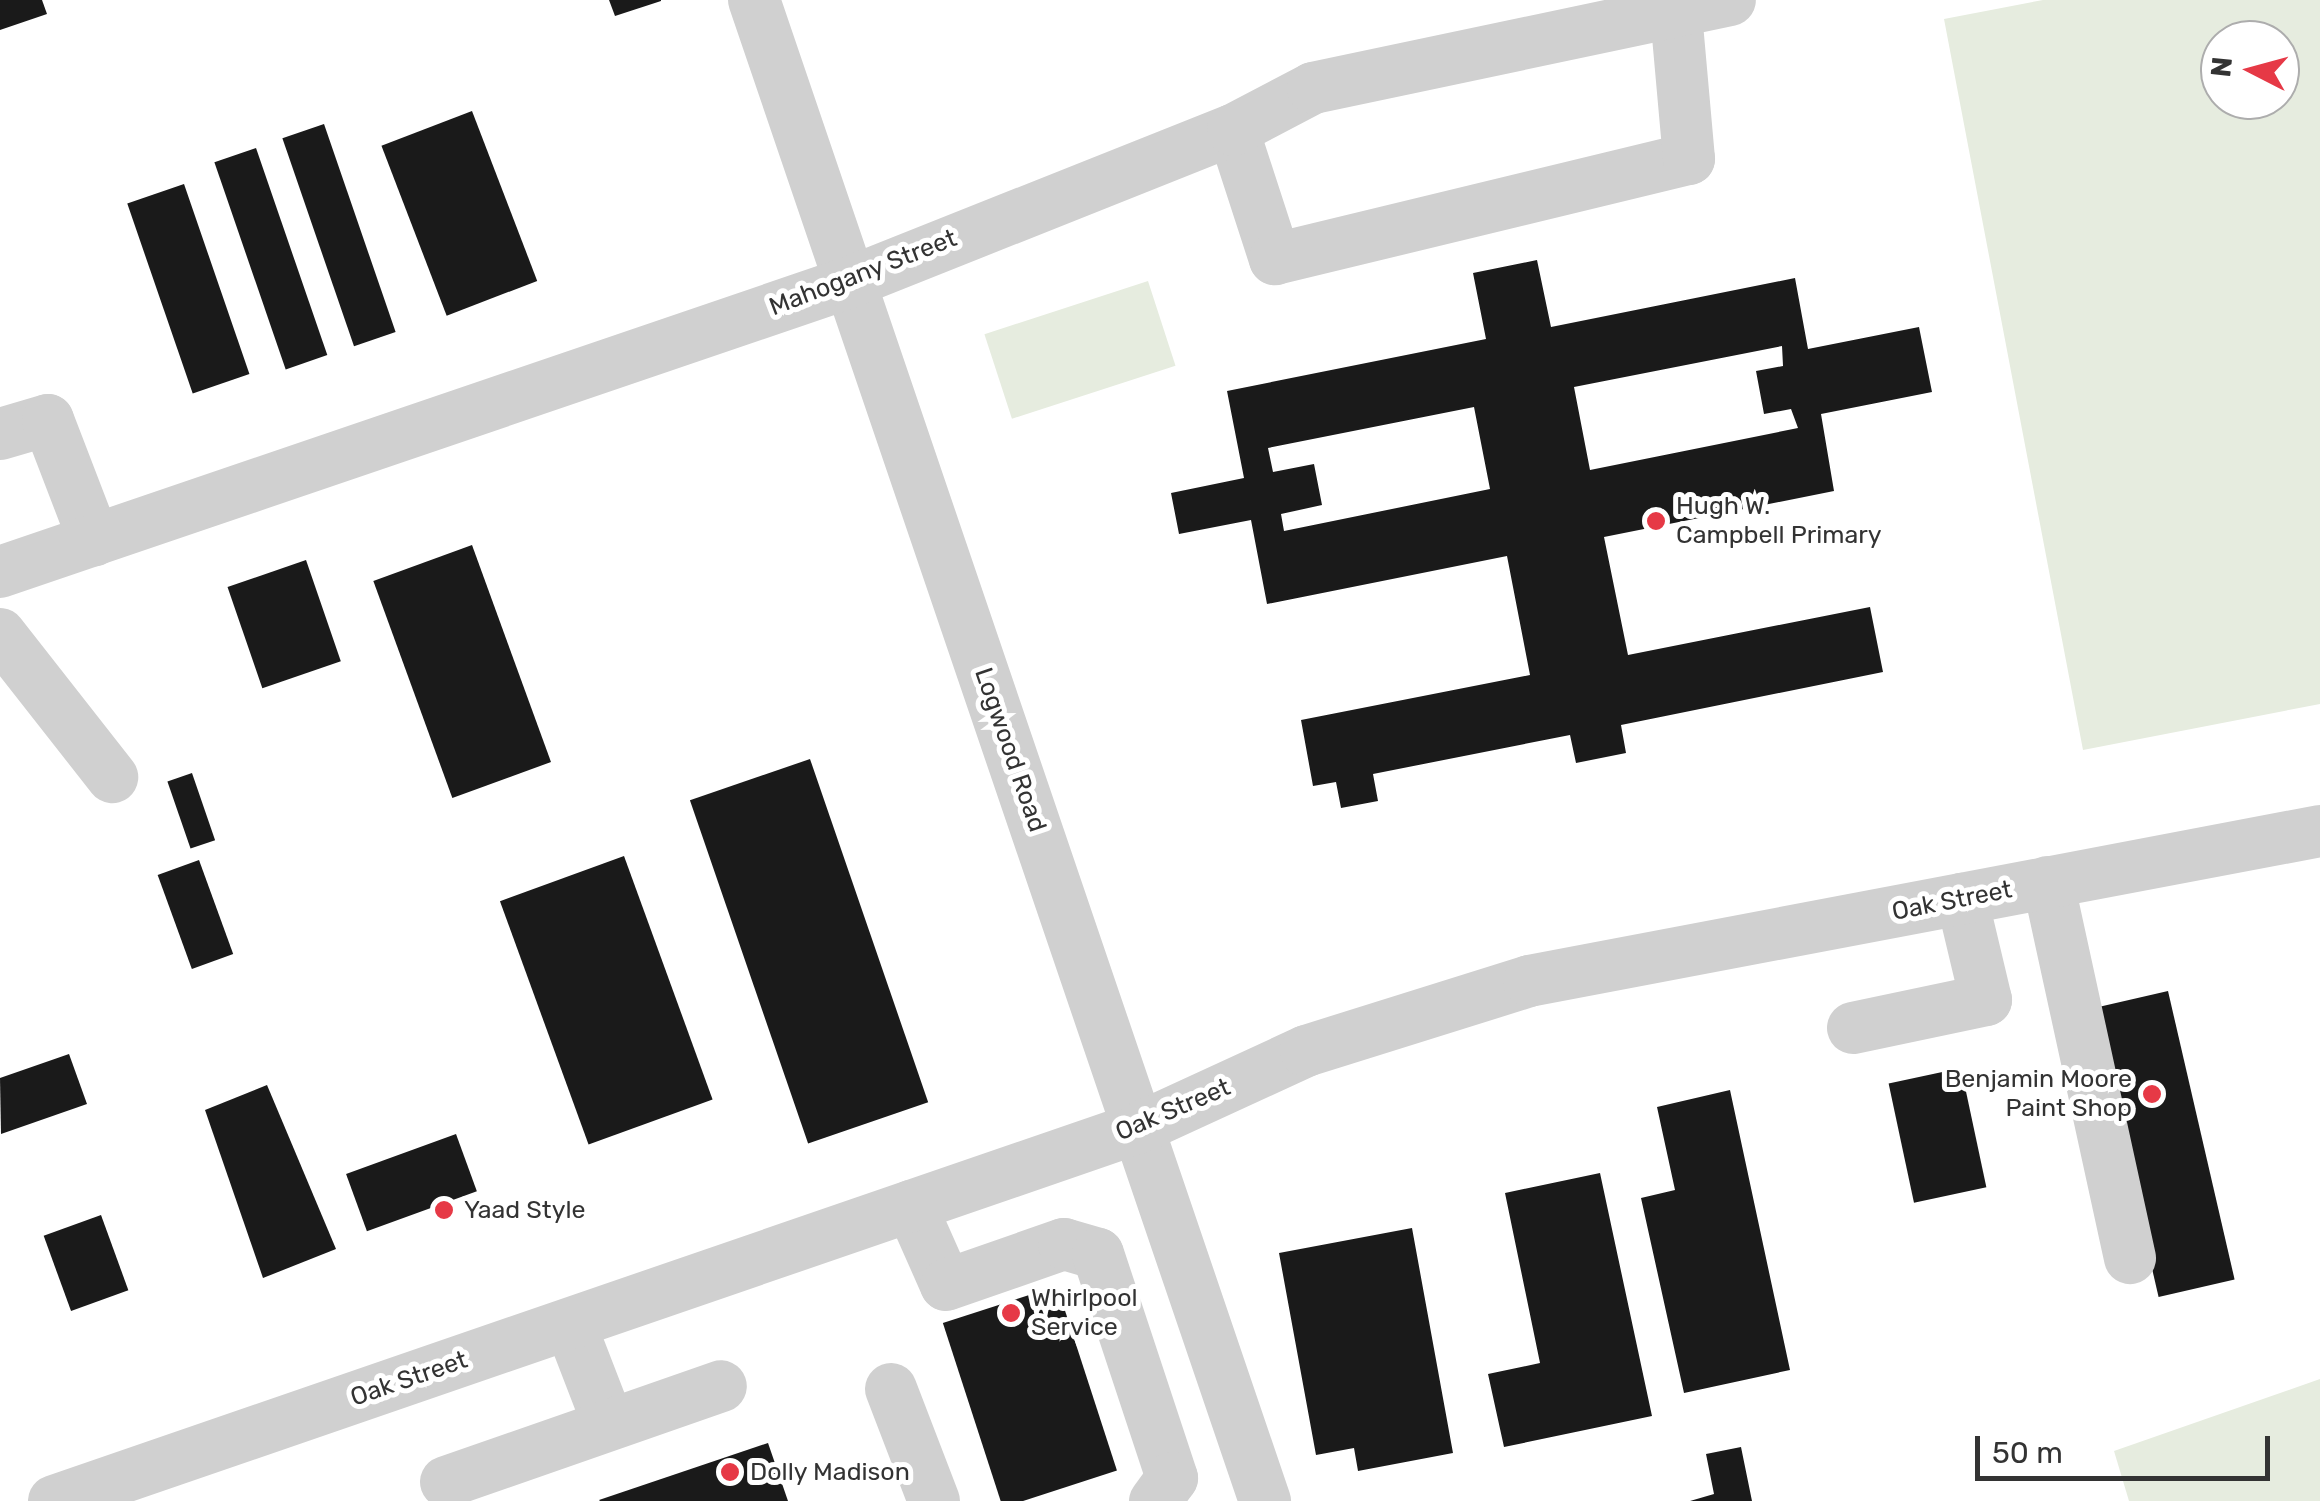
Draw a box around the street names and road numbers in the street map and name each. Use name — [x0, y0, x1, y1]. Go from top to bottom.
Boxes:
street label: Mahogany Street — [765, 223, 961, 323]
street label: Logwood Road — [968, 664, 1052, 836]
street label: Oak Street — [1889, 875, 2015, 927]
street label: Oak Street — [1111, 1072, 1235, 1148]
street label: Oak Street — [346, 1345, 472, 1413]

